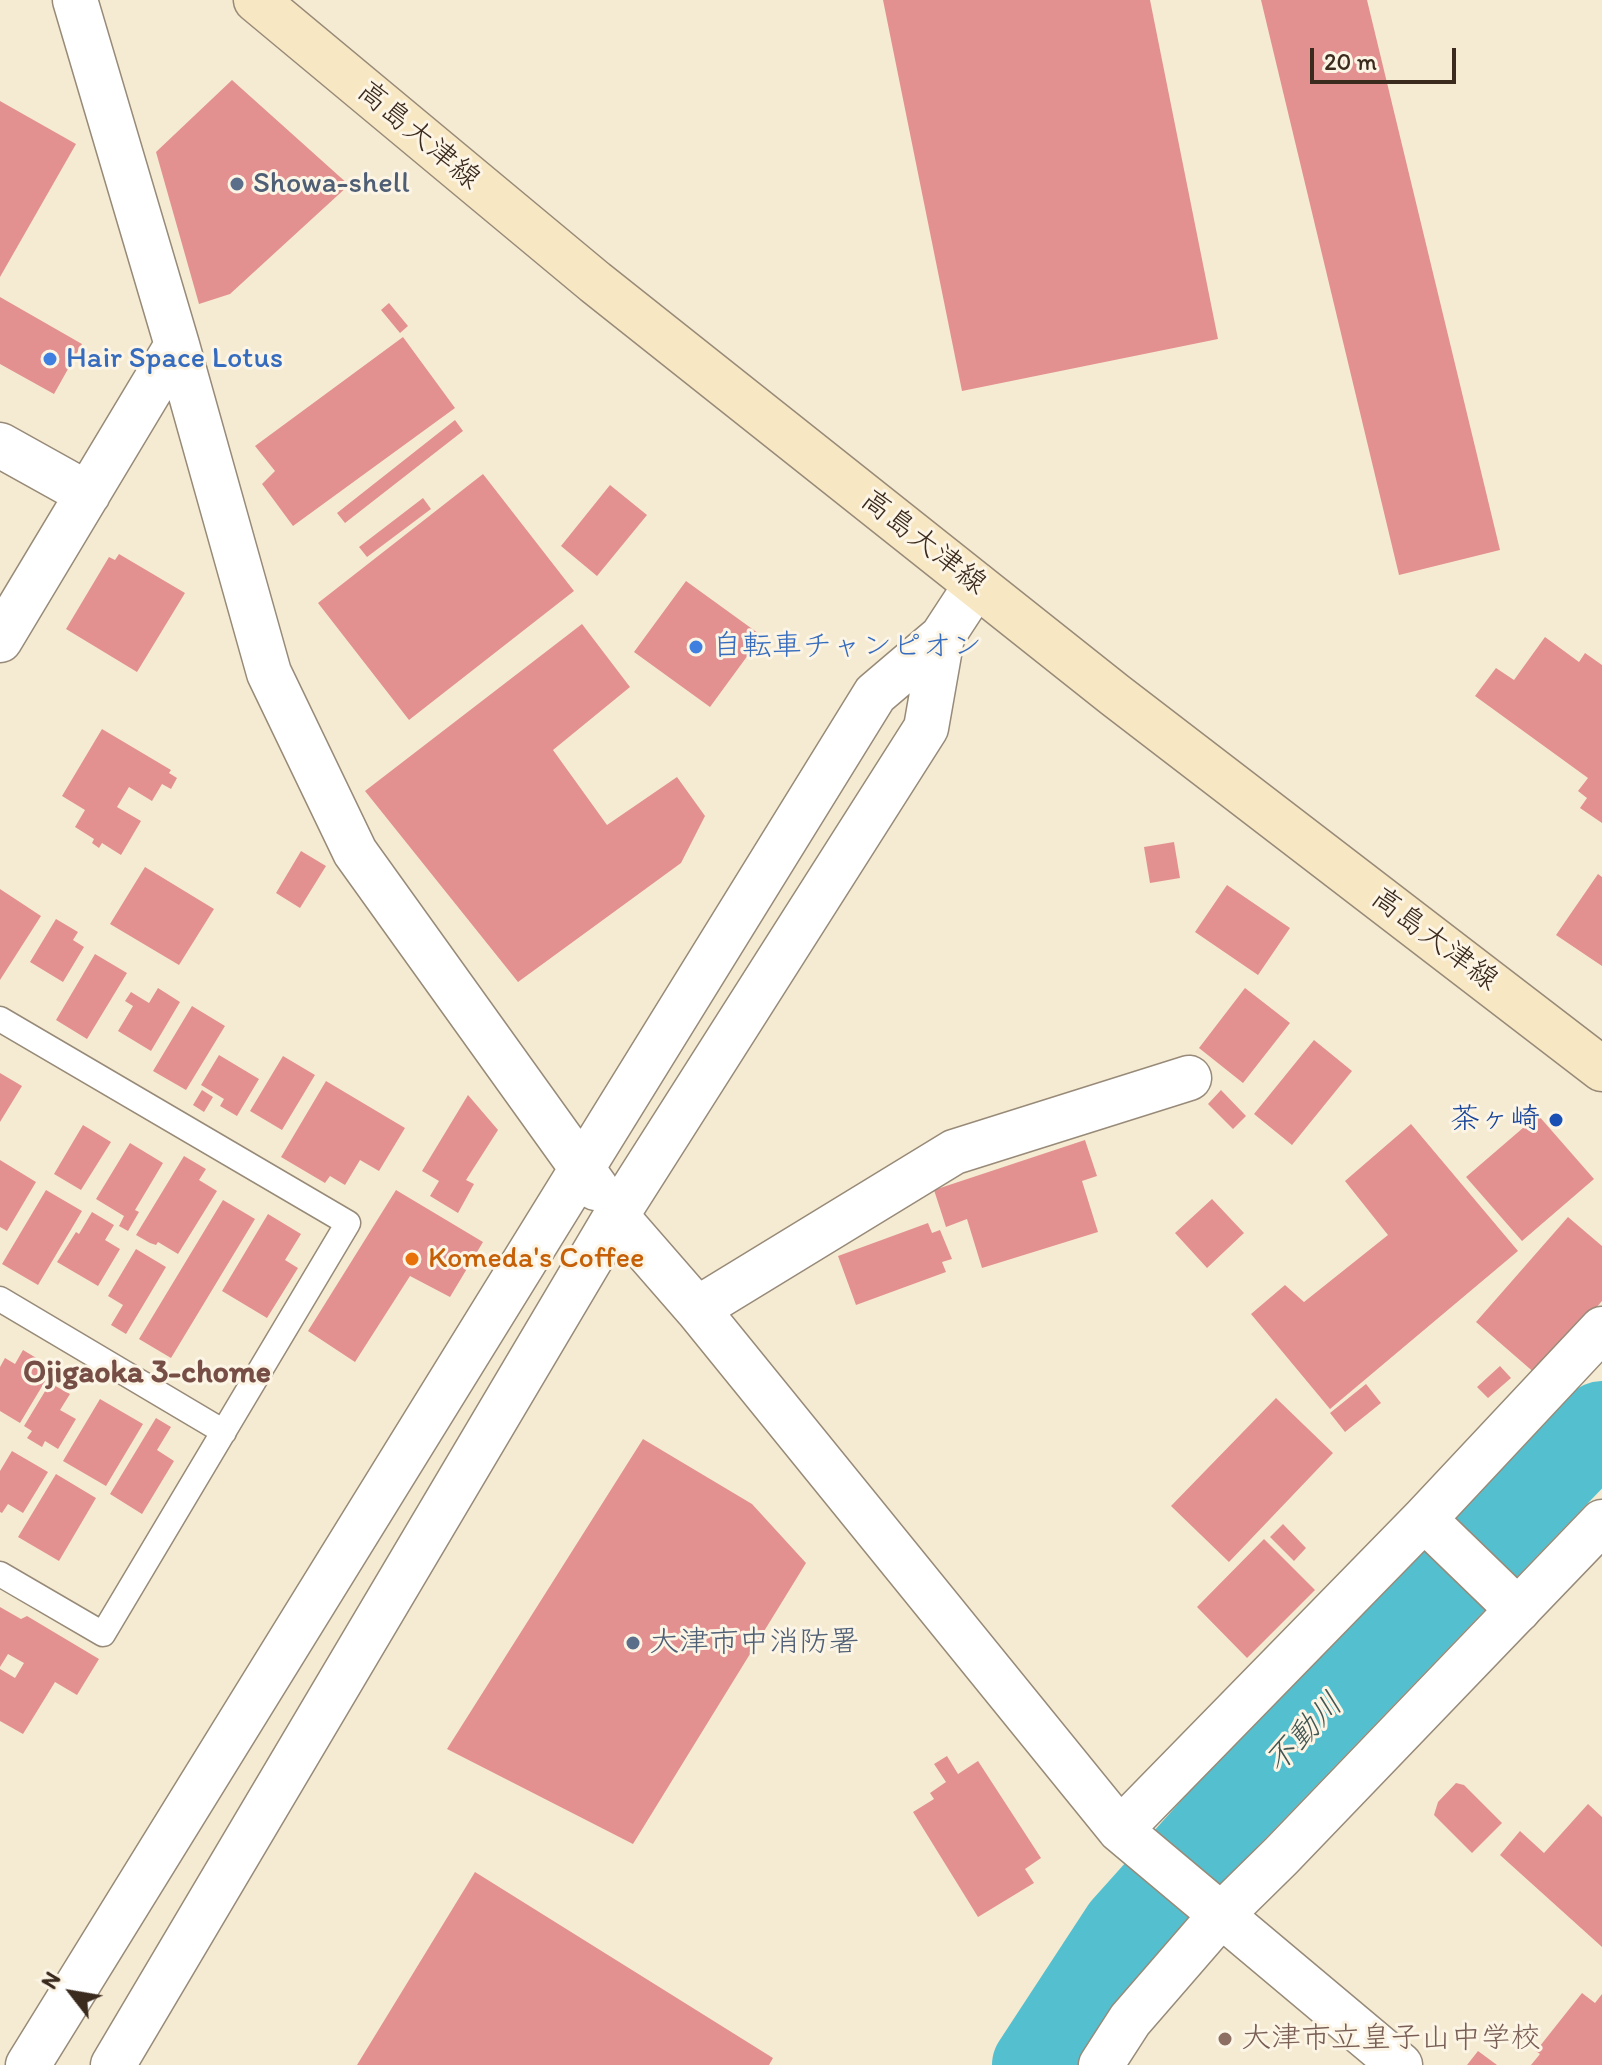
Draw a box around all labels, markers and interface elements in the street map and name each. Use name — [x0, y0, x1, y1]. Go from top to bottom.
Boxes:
scale bar — [1314, 32, 1460, 82]
text: 20 m — [1324, 47, 1377, 76]
street label: 高島大津線 — [349, 74, 487, 198]
place label: Showa-shell — [253, 166, 410, 202]
marker: Showa-shell — [228, 175, 246, 193]
place label: Hair Space Lotus — [66, 341, 283, 377]
marker: Hair Space Lotus — [41, 350, 59, 368]
street label: 高島大津線 — [853, 483, 993, 603]
place label: 自転車チャンピオン — [712, 629, 982, 665]
marker: 自転車チャンピオン — [687, 638, 705, 656]
street label: 高島大津線 — [1363, 880, 1505, 1000]
place label: 茶ヶ崎 — [1450, 1102, 1540, 1138]
marker: 茶ヶ崎 — [1547, 1111, 1565, 1129]
place label: Komeda's Coffee — [428, 1241, 645, 1277]
marker: Komeda's Coffee — [403, 1250, 421, 1268]
district label: Ojigaoka 3-chome — [23, 1355, 271, 1393]
place label: 大津市中消防署 — [649, 1625, 859, 1661]
marker: 大津市中消防署 — [624, 1634, 642, 1652]
water label: 不動川 — [1258, 1686, 1352, 1782]
north arrow — [32, 1953, 112, 2033]
text: N — [36, 1967, 66, 1994]
place label: 大津市立皇子山中学校 — [1241, 2021, 1541, 2057]
marker: 大津市立皇子山中学校 — [1216, 2030, 1234, 2048]

